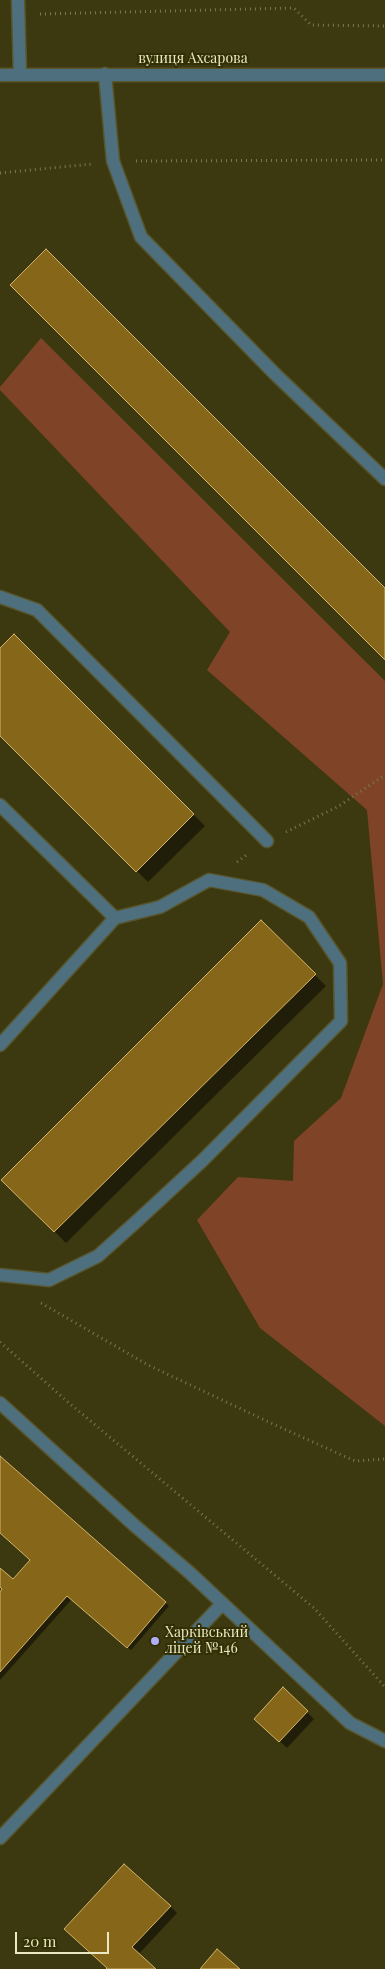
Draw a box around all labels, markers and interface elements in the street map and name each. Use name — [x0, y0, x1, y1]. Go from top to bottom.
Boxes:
street label: вулиця Ахсарова — [138, 51, 248, 67]
place label: Харківський ліцей №146 — [165, 1625, 248, 1658]
marker: Харківський ліцей №146 — [149, 1635, 161, 1647]
scale bar — [18, 1922, 111, 1954]
text: 20 m — [23, 1931, 56, 1951]

